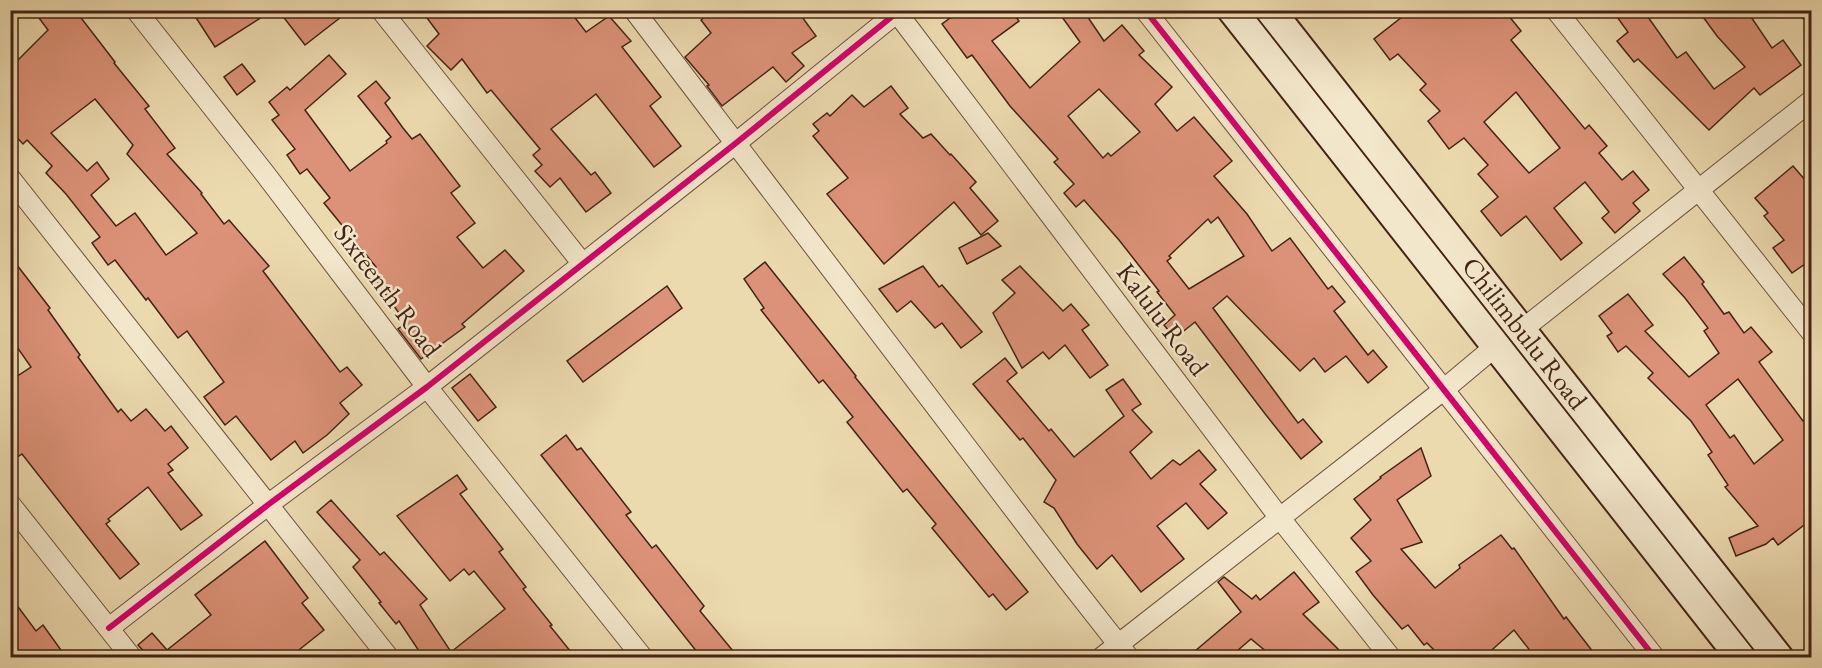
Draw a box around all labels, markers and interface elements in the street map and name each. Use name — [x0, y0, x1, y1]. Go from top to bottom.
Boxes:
street label: Sixteenth Road — [326, 216, 450, 364]
street label: Chilimbulu Road — [1454, 250, 1596, 417]
street label: Kalulu Road — [1109, 256, 1217, 383]

